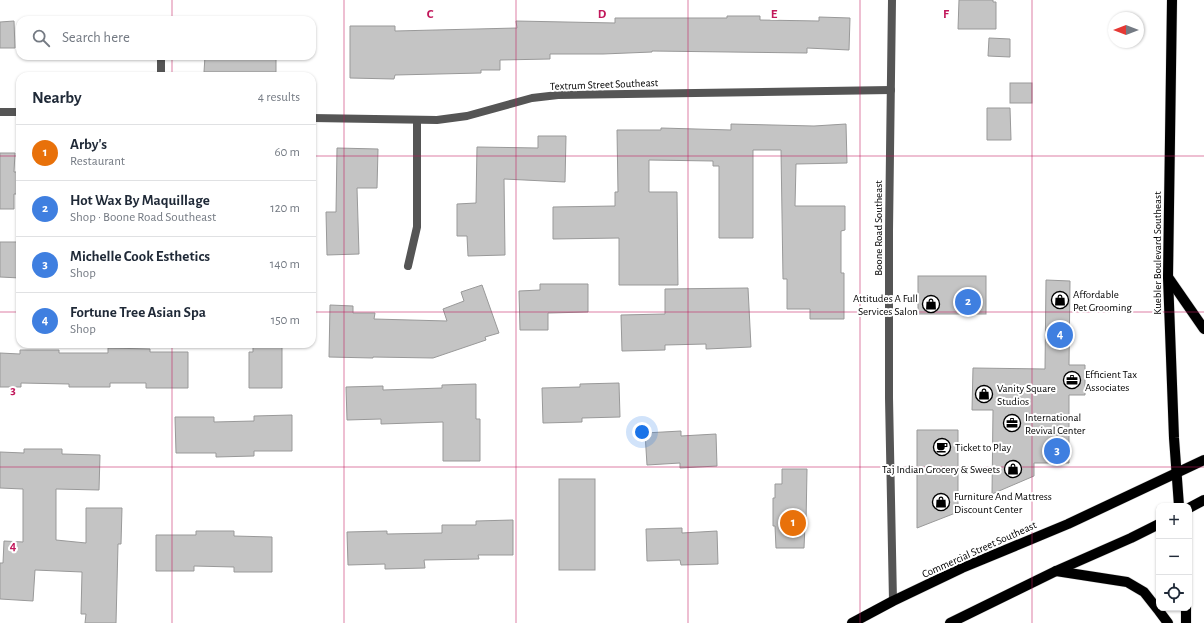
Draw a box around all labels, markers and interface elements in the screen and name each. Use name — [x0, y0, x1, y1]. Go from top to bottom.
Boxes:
text: C — [427, 8, 434, 21]
text: D — [598, 8, 607, 21]
text: E — [771, 8, 778, 21]
text: F — [943, 8, 950, 21]
north arrow — [1108, 12, 1144, 48]
search box — [16, 16, 316, 60]
icon: search — [30, 27, 52, 49]
text: Search here — [62, 30, 130, 45]
street label: Textrum Street Southeast — [550, 77, 659, 92]
text: Nearby — [32, 89, 82, 106]
text: 4 results — [258, 91, 300, 104]
text: Arby's — [70, 137, 107, 152]
text: 1 — [43, 146, 47, 159]
text: 60 m — [274, 146, 300, 159]
text: Restaurant — [70, 155, 125, 168]
street label: Boone Road Southeast — [873, 180, 884, 276]
street label: Kuebler Boulevard Southeast — [1152, 191, 1163, 315]
text: Hot Wax By Maquillage — [70, 193, 210, 208]
text: 2 — [42, 202, 48, 215]
text: 120 m — [270, 202, 300, 215]
text: Shop · Boone Road Southeast — [70, 211, 216, 224]
text: Michelle Cook Esthetics — [70, 249, 210, 264]
text: 3 — [42, 258, 48, 271]
text: 140 m — [270, 258, 300, 271]
text: Shop — [70, 267, 96, 280]
pin: 2 — [955, 287, 981, 317]
place label: Affordable Pet Grooming — [1073, 289, 1132, 313]
shop icon: Affordable Pet Grooming — [1050, 290, 1070, 310]
place label: Attitudes A Full Services Salon — [853, 293, 918, 317]
shop icon: Attitudes A Full Services Salon — [921, 294, 941, 314]
text: Fortune Tree Asian Spa — [70, 305, 206, 320]
text: 4 — [42, 314, 48, 327]
text: 150 m — [271, 314, 300, 327]
pin: 4 — [1047, 320, 1073, 350]
text: Shop — [70, 323, 96, 336]
place label: Efficient Tax Associates — [1085, 369, 1137, 393]
office icon: Efficient Tax Associates — [1062, 370, 1082, 390]
place label: Vanity Square Studios — [997, 383, 1056, 407]
text: 3 — [10, 384, 16, 397]
shop icon: Vanity Square Studios — [974, 384, 994, 404]
place label: International Revival Center — [1025, 412, 1086, 436]
office icon: International Revival Center — [1002, 413, 1022, 433]
your location — [632, 422, 652, 442]
pin: 3 — [1044, 436, 1070, 466]
cafe icon: Ticket to Play — [932, 437, 952, 457]
place label: Ticket to Play — [955, 442, 1011, 453]
shop icon: Taj Indian Grocery & Sweets — [1003, 459, 1023, 479]
place label: Taj Indian Grocery & Sweets — [882, 464, 1000, 475]
place label: Furniture And Mattress Discount Center — [954, 491, 1052, 515]
shop icon: Furniture And Mattress Discount Center — [931, 492, 951, 512]
map controls — [1156, 503, 1192, 611]
button: + — [1156, 503, 1192, 539]
pin: 1 — [780, 508, 806, 538]
street label: Commercial Street Southeast — [920, 519, 1039, 580]
button: − — [1156, 539, 1192, 575]
text: 4 — [10, 540, 17, 553]
button: locate — [1156, 575, 1192, 611]

